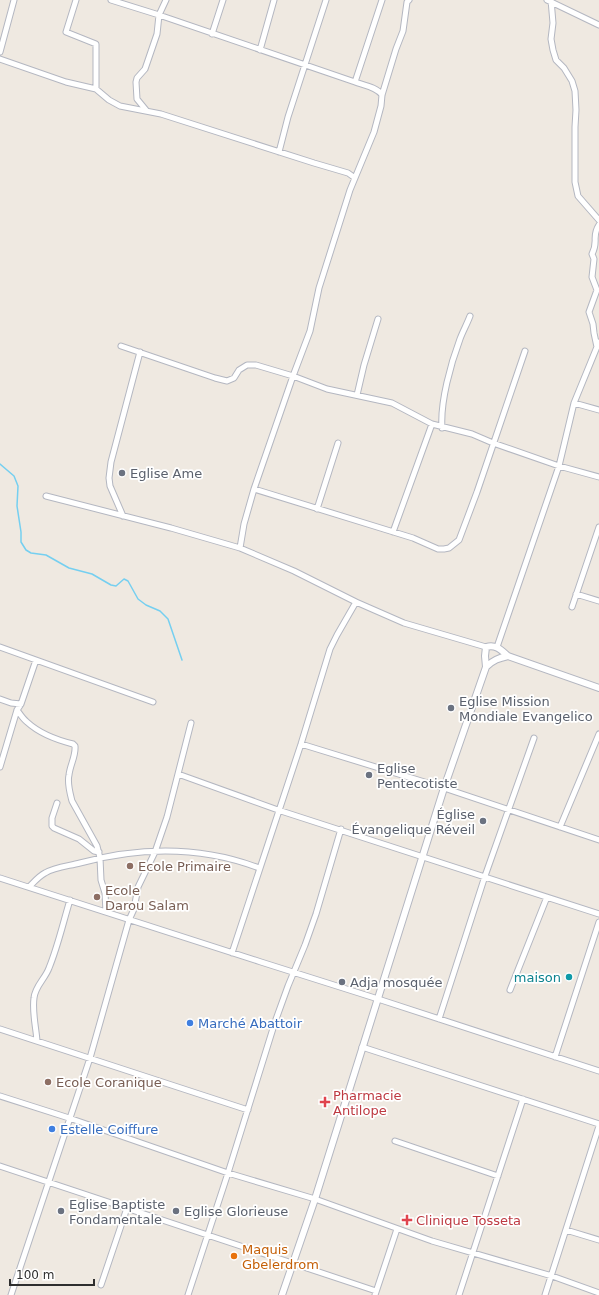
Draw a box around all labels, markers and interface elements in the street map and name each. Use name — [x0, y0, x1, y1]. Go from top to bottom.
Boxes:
place label: Eglise Ame — [130, 466, 202, 481]
marker: Eglise Ame — [117, 468, 127, 478]
place label: Eglise Mission Mondiale Evangelico — [459, 694, 593, 724]
marker: Eglise Mission Mondiale Evangelico — [446, 703, 456, 713]
place label: Eglise Pentecotiste — [377, 761, 457, 791]
marker: Eglise Pentecotiste — [364, 770, 374, 780]
place label: Église Évangelique Réveil — [351, 807, 475, 837]
marker: Église Évangelique Réveil — [478, 816, 488, 826]
place label: Ecole Primaire — [138, 859, 231, 874]
marker: Ecole Primaire — [125, 861, 135, 871]
place label: Ecole Darou Salam — [105, 883, 189, 913]
marker: Ecole Darou Salam — [92, 892, 102, 902]
place label: maison — [514, 970, 561, 985]
marker: maison — [564, 972, 574, 982]
place label: Adja mosquée — [350, 975, 443, 990]
marker: Adja mosquée — [337, 977, 347, 987]
place label: Marché Abattoir — [198, 1016, 303, 1031]
marker: Marché Abattoir — [185, 1018, 195, 1028]
place label: Ecole Coranique — [56, 1075, 162, 1090]
marker: Ecole Coranique — [43, 1077, 53, 1087]
place label: Pharmacie Antilope — [333, 1088, 402, 1118]
marker: Pharmacie Antilope — [320, 1097, 330, 1107]
place label: Estelle Coiffure — [60, 1122, 158, 1137]
marker: Estelle Coiffure — [47, 1124, 57, 1134]
place label: Eglise Baptiste Fondamentale — [69, 1197, 165, 1227]
place label: Eglise Glorieuse — [184, 1204, 288, 1219]
marker: Eglise Baptiste Fondamentale — [56, 1206, 66, 1216]
marker: Eglise Glorieuse — [171, 1206, 181, 1216]
place label: Clinique Tosseta — [416, 1213, 521, 1228]
marker: Clinique Tosseta — [401, 1214, 413, 1226]
place label: Maquis Gbelerdrom — [242, 1242, 319, 1272]
marker: Maquis Gbelerdrom — [229, 1251, 239, 1261]
scale bar — [10, 1261, 94, 1287]
text: 100 m — [16, 1268, 54, 1282]

